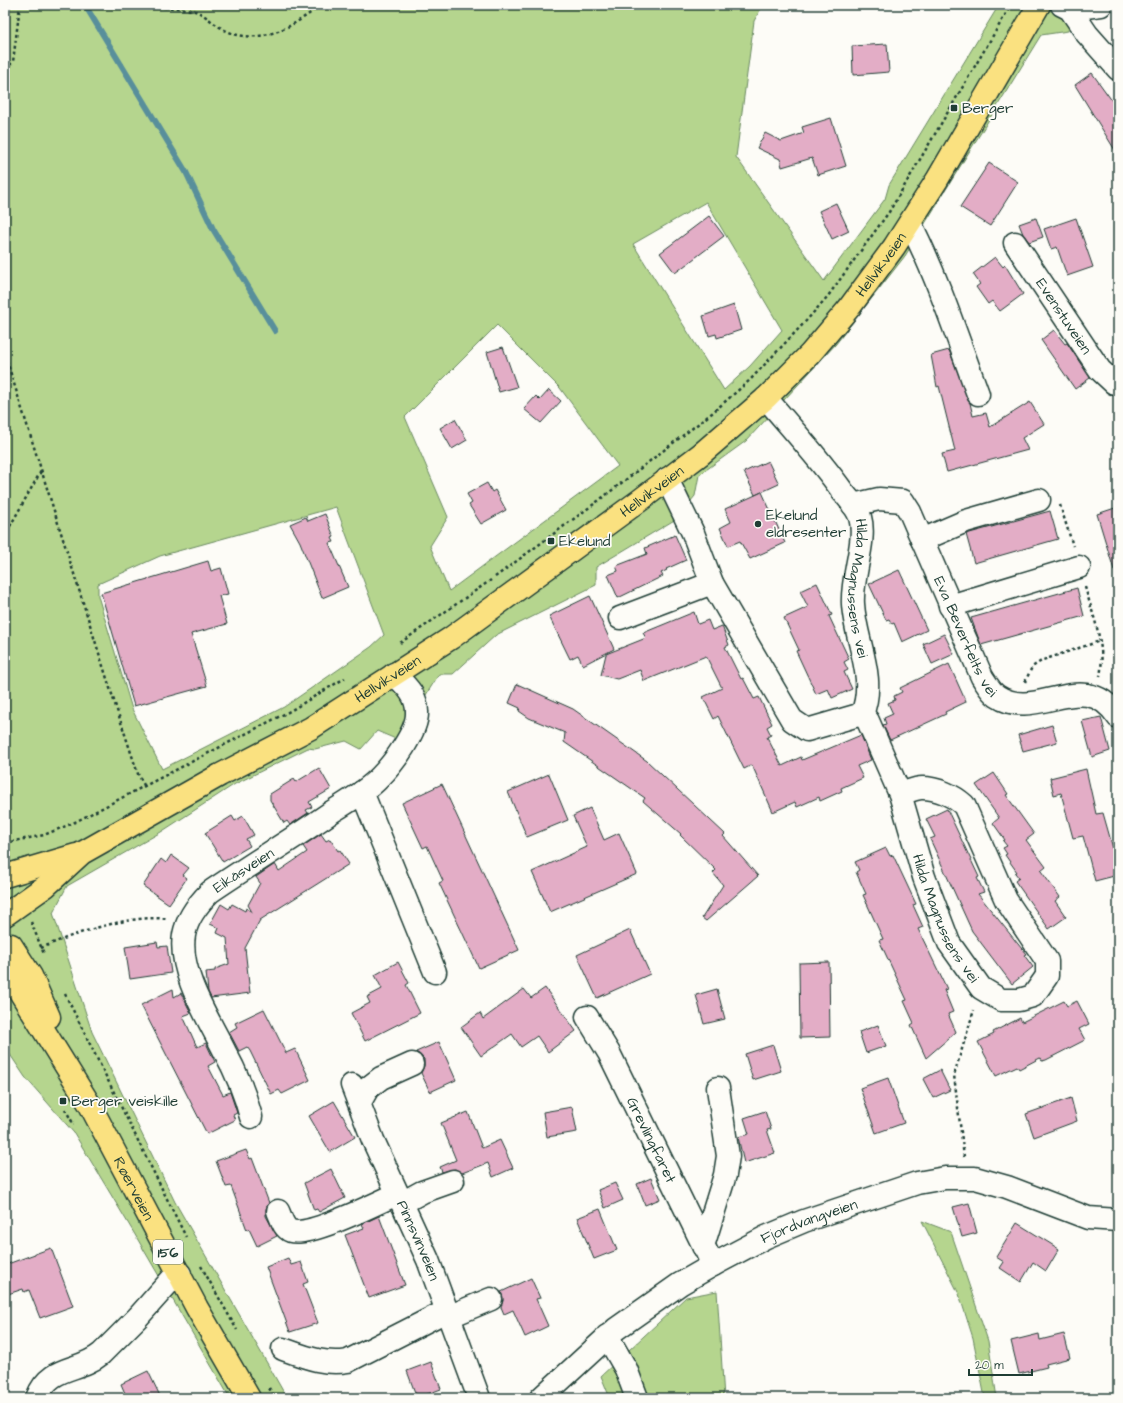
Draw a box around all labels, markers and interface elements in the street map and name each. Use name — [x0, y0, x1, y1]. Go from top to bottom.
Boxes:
place label: Berger — [962, 98, 1013, 120]
marker: Berger — [949, 103, 959, 113]
street label: Hellvikveien — [851, 228, 912, 301]
street label: Evenstuveien — [1031, 274, 1097, 359]
street label: Hellvikveien — [616, 460, 689, 523]
place label: Ekelund eldresenter — [766, 505, 846, 543]
street label: Hilda Magnussens vei — [842, 517, 873, 660]
marker: Ekelund eldresenter — [753, 519, 763, 529]
place label: Ekelund — [559, 531, 611, 552]
marker: Ekelund — [546, 536, 556, 546]
street label: Eva Beverfelts vei — [928, 573, 1002, 703]
street label: Hellvikveien — [351, 650, 425, 708]
street label: Eikåsveien — [209, 842, 279, 898]
street label: Hilda Magnussens vei — [907, 852, 984, 988]
place label: Berger veiskille — [71, 1091, 178, 1113]
street label: Grevlingfaret — [621, 1094, 681, 1187]
marker: Berger veiskille — [58, 1096, 68, 1106]
street label: Røerveien — [108, 1153, 159, 1225]
street label: Fjordvangveien — [757, 1194, 861, 1249]
street label: Pinnsvinveien — [391, 1197, 445, 1284]
road number: 156 — [153, 1240, 183, 1264]
scale bar — [969, 1351, 1032, 1377]
text: 20 m — [975, 1357, 1004, 1374]

